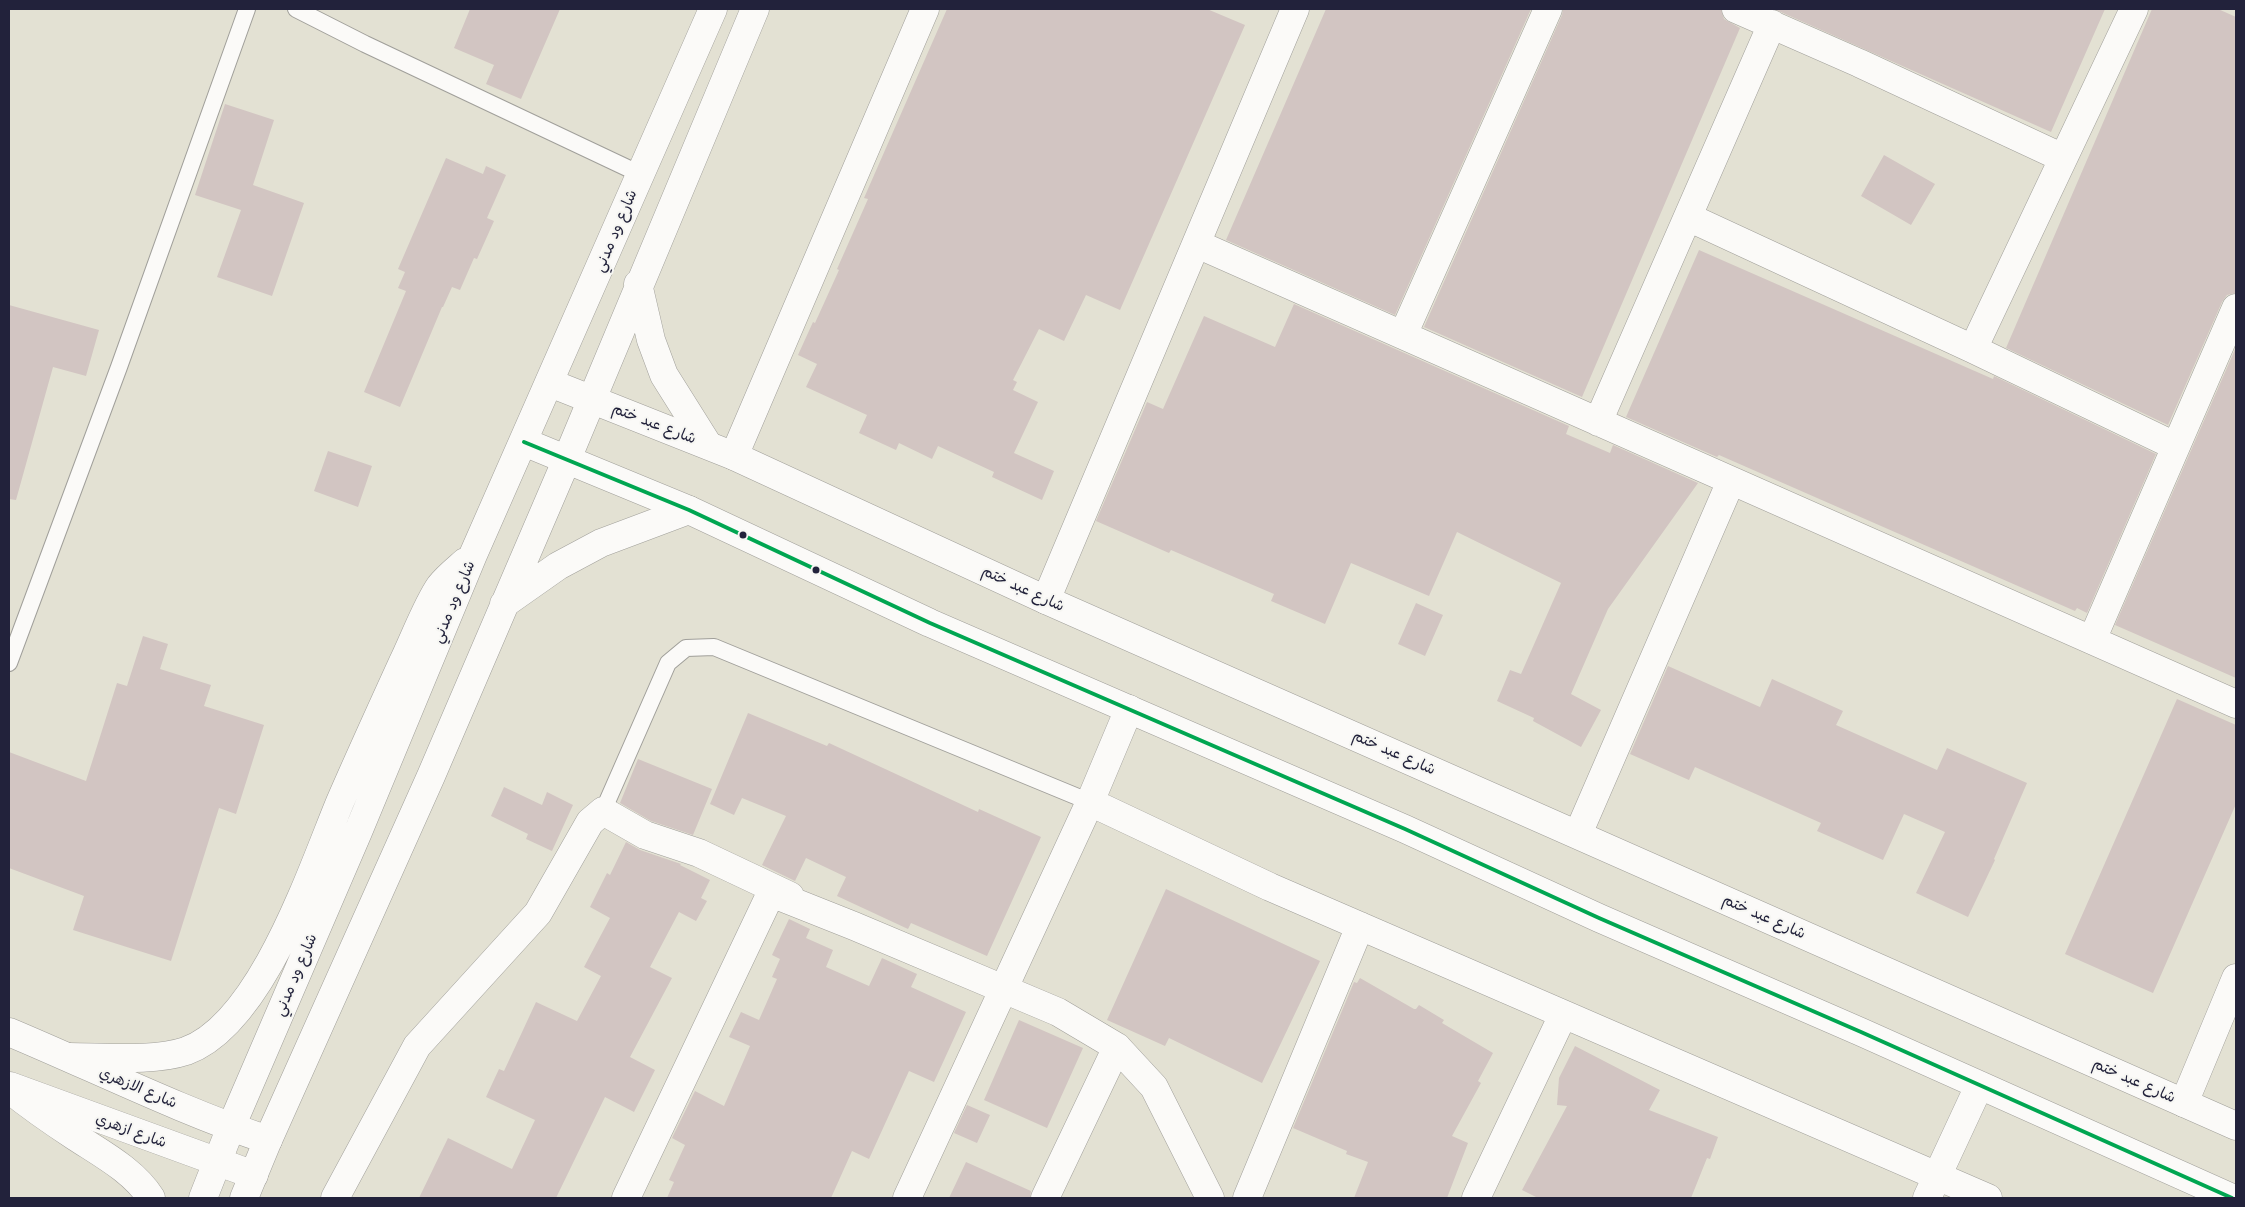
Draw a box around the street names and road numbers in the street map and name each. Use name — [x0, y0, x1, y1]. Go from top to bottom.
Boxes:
street label: شارع ود مدني — [591, 187, 641, 275]
street label: شارع عبد ختم — [609, 400, 699, 448]
street label: شارع ود مدني — [429, 558, 479, 646]
street label: شارع عبد ختم — [979, 562, 1067, 616]
street label: شارع عبد ختم — [1350, 727, 1438, 779]
street label: شارع عبد ختم — [1720, 891, 1808, 943]
street label: شارع ود مدني — [271, 931, 321, 1019]
street label: شارع عبد ختم — [2090, 1055, 2178, 1107]
street label: شارع الازهري — [96, 1064, 180, 1112]
street label: شارع ازهري — [93, 1110, 169, 1152]

